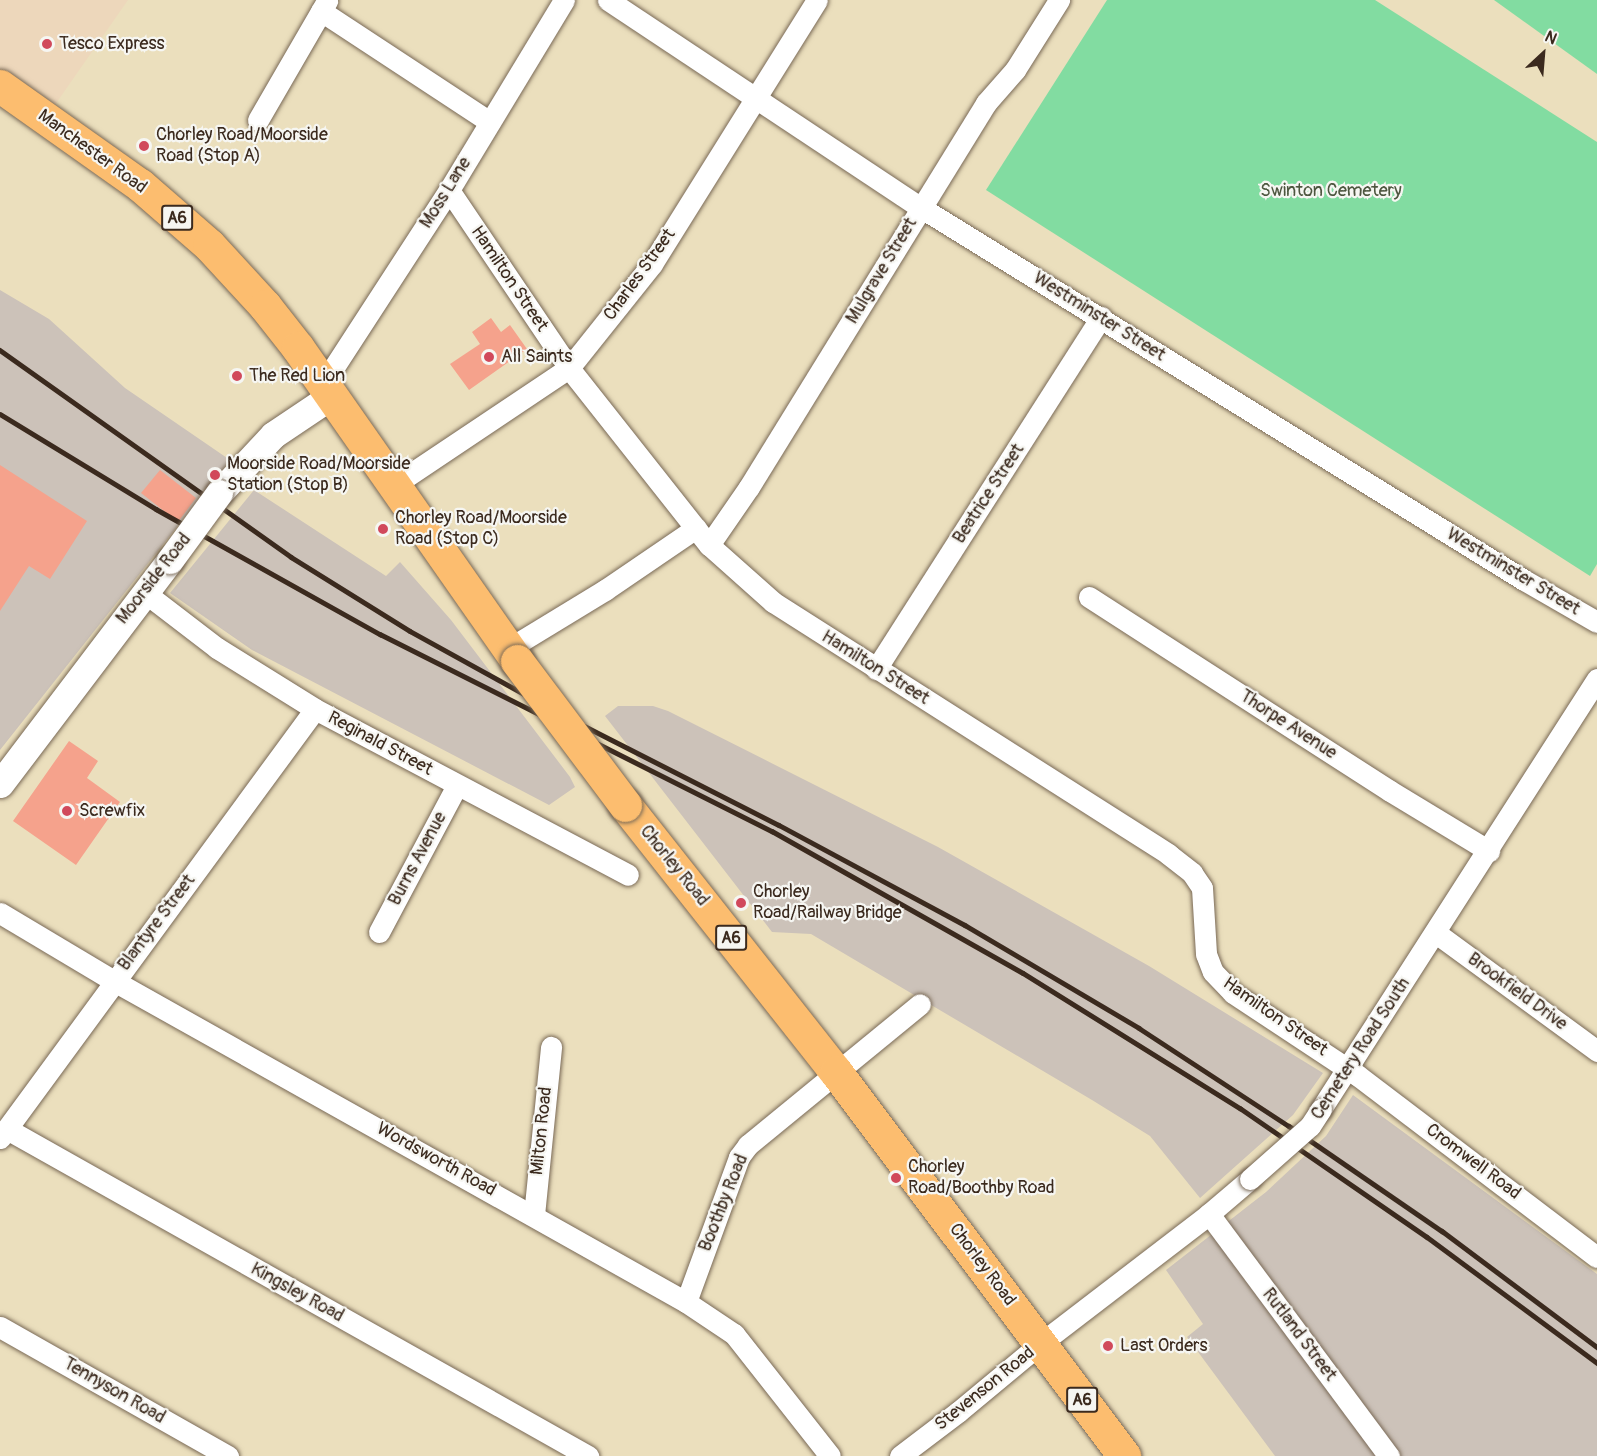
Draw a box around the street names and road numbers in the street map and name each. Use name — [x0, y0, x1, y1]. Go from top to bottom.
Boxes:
street label: Manchester Road — [33, 105, 151, 199]
street label: Moss Lane — [416, 153, 476, 233]
road number: A6 — [160, 205, 194, 231]
street label: Mulgrave Street — [842, 214, 922, 328]
street label: Hamilton Street — [466, 222, 552, 336]
street label: Charles Street — [599, 225, 681, 325]
street label: Westminster Street — [1029, 268, 1169, 366]
street label: Beatrice Street — [949, 440, 1029, 548]
street label: Westminster Street — [1442, 524, 1584, 620]
street label: Moorside Road — [112, 529, 196, 629]
street label: Hamilton Street — [817, 626, 933, 710]
street label: Thorpe Avenue — [1236, 686, 1340, 764]
street label: Reginald Street — [324, 707, 436, 781]
street label: Burns Avenue — [384, 809, 452, 909]
street label: Chorley Road — [635, 821, 713, 911]
street label: Blantyre Street — [114, 871, 200, 975]
road number: A6 — [714, 925, 748, 951]
street label: Brookfield Drive — [1463, 949, 1571, 1035]
street label: Hamilton Street — [1218, 973, 1332, 1061]
street label: Cemetery Road South — [1307, 974, 1415, 1124]
street label: Milton Road — [527, 1086, 557, 1176]
street label: Wordsworth Road — [373, 1118, 499, 1202]
street label: Cromwell Road — [1421, 1119, 1525, 1205]
street label: Boothby Road — [695, 1151, 753, 1255]
street label: Chorley Road — [944, 1219, 1020, 1311]
street label: Kingsley Road — [247, 1259, 347, 1327]
street label: Rutland Street — [1257, 1284, 1341, 1386]
street label: Stevenson Road — [931, 1342, 1039, 1436]
street label: Tennyson Road — [59, 1353, 169, 1429]
road number: A6 — [1066, 1387, 1098, 1413]

